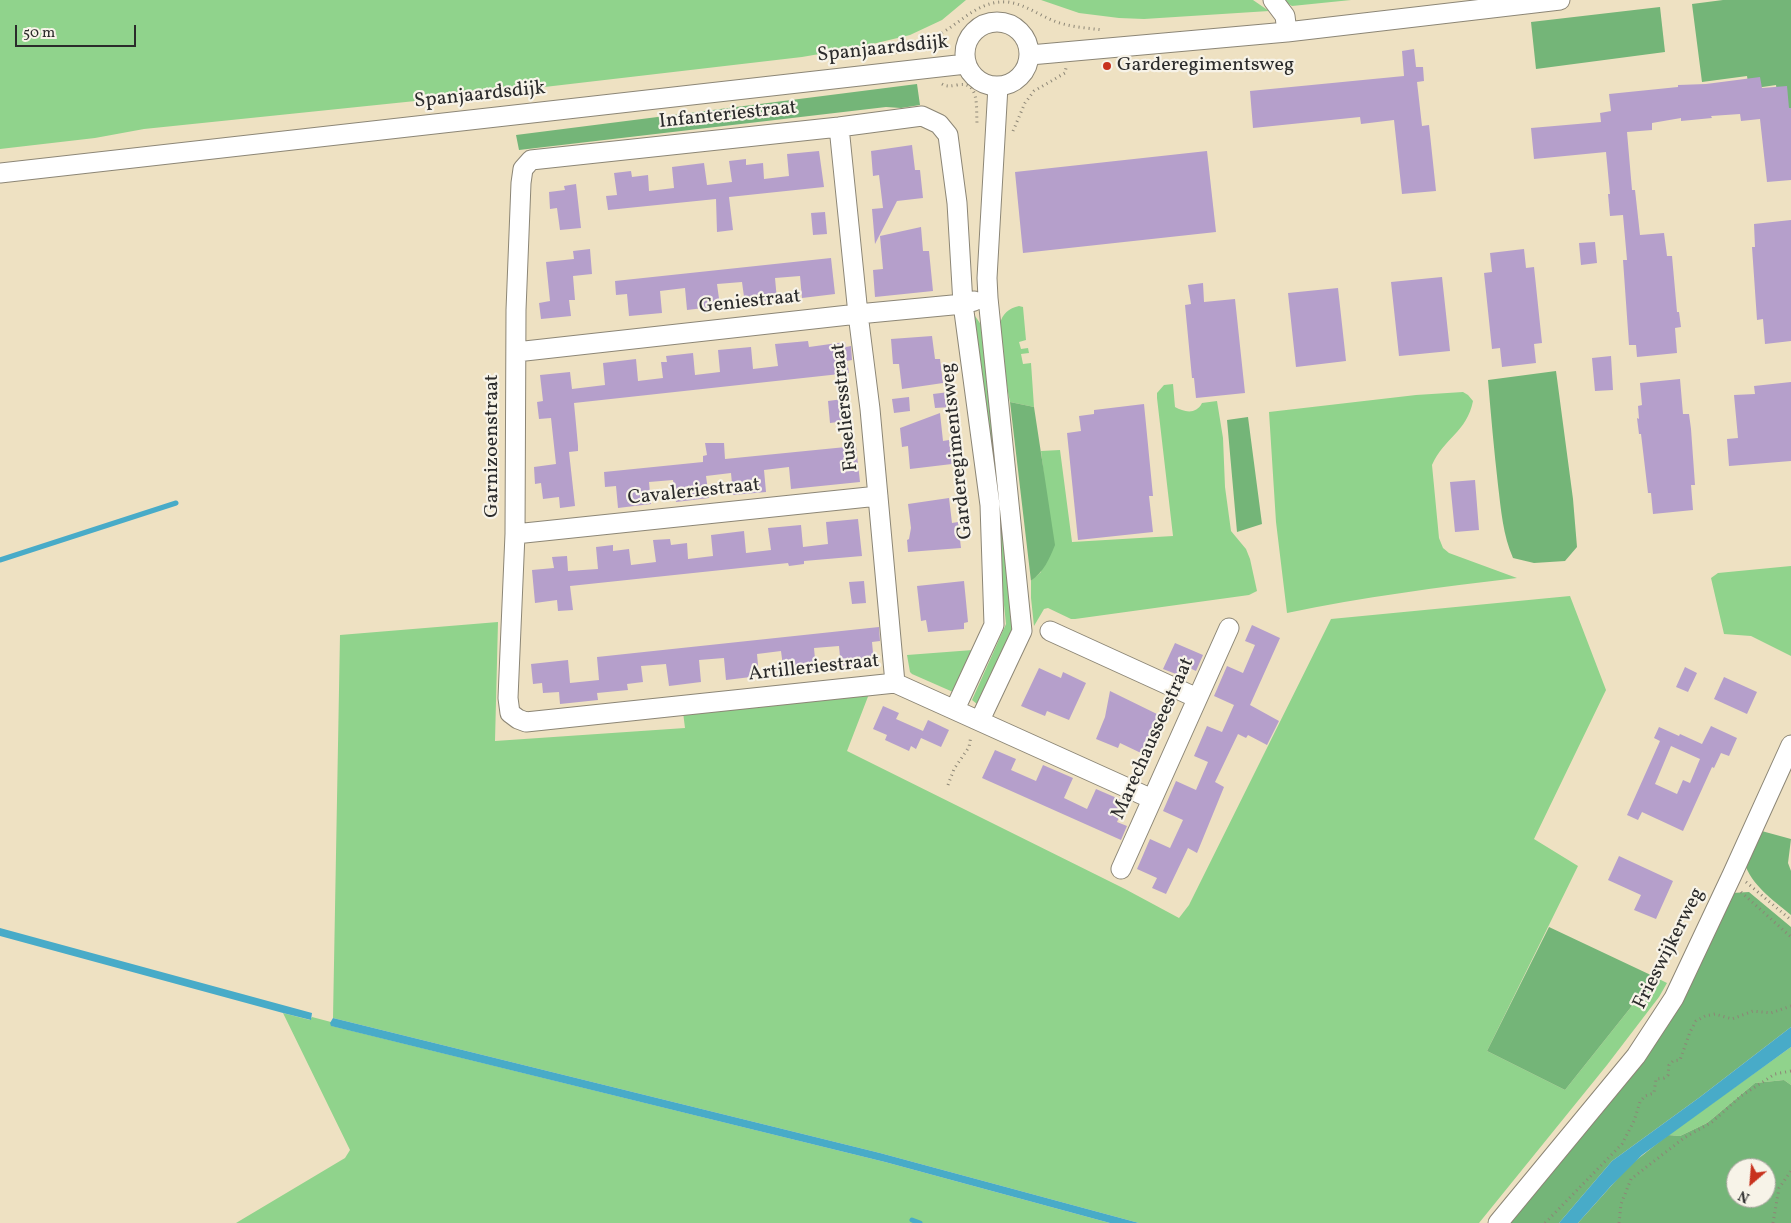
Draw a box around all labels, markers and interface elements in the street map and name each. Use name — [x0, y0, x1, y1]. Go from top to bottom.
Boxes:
scale bar — [18, 15, 139, 47]
text: 50 m — [23, 23, 55, 44]
street label: Spanjaardsdijk — [816, 31, 950, 69]
place label: Garderegimentsweg — [1117, 54, 1294, 78]
marker: Garderegimentsweg — [1101, 60, 1113, 72]
street label: Spanjaardsdijk — [413, 77, 547, 115]
street label: Infanteriestraat — [658, 97, 798, 135]
street label: Geniestraat — [698, 286, 802, 320]
street label: Fuseliersstraat — [827, 342, 865, 472]
street label: Garderegimentsweg — [937, 362, 979, 540]
street label: Garnizoenstraat — [481, 374, 505, 518]
street label: Cavaleriestraat — [627, 474, 761, 512]
street label: Artilleriestraat — [747, 650, 881, 688]
street label: Marechausseestraat — [1108, 654, 1200, 824]
street label: Frieswijkerweg — [1629, 884, 1711, 1014]
north arrow — [1726, 1158, 1776, 1208]
text: N — [1736, 1185, 1753, 1207]

